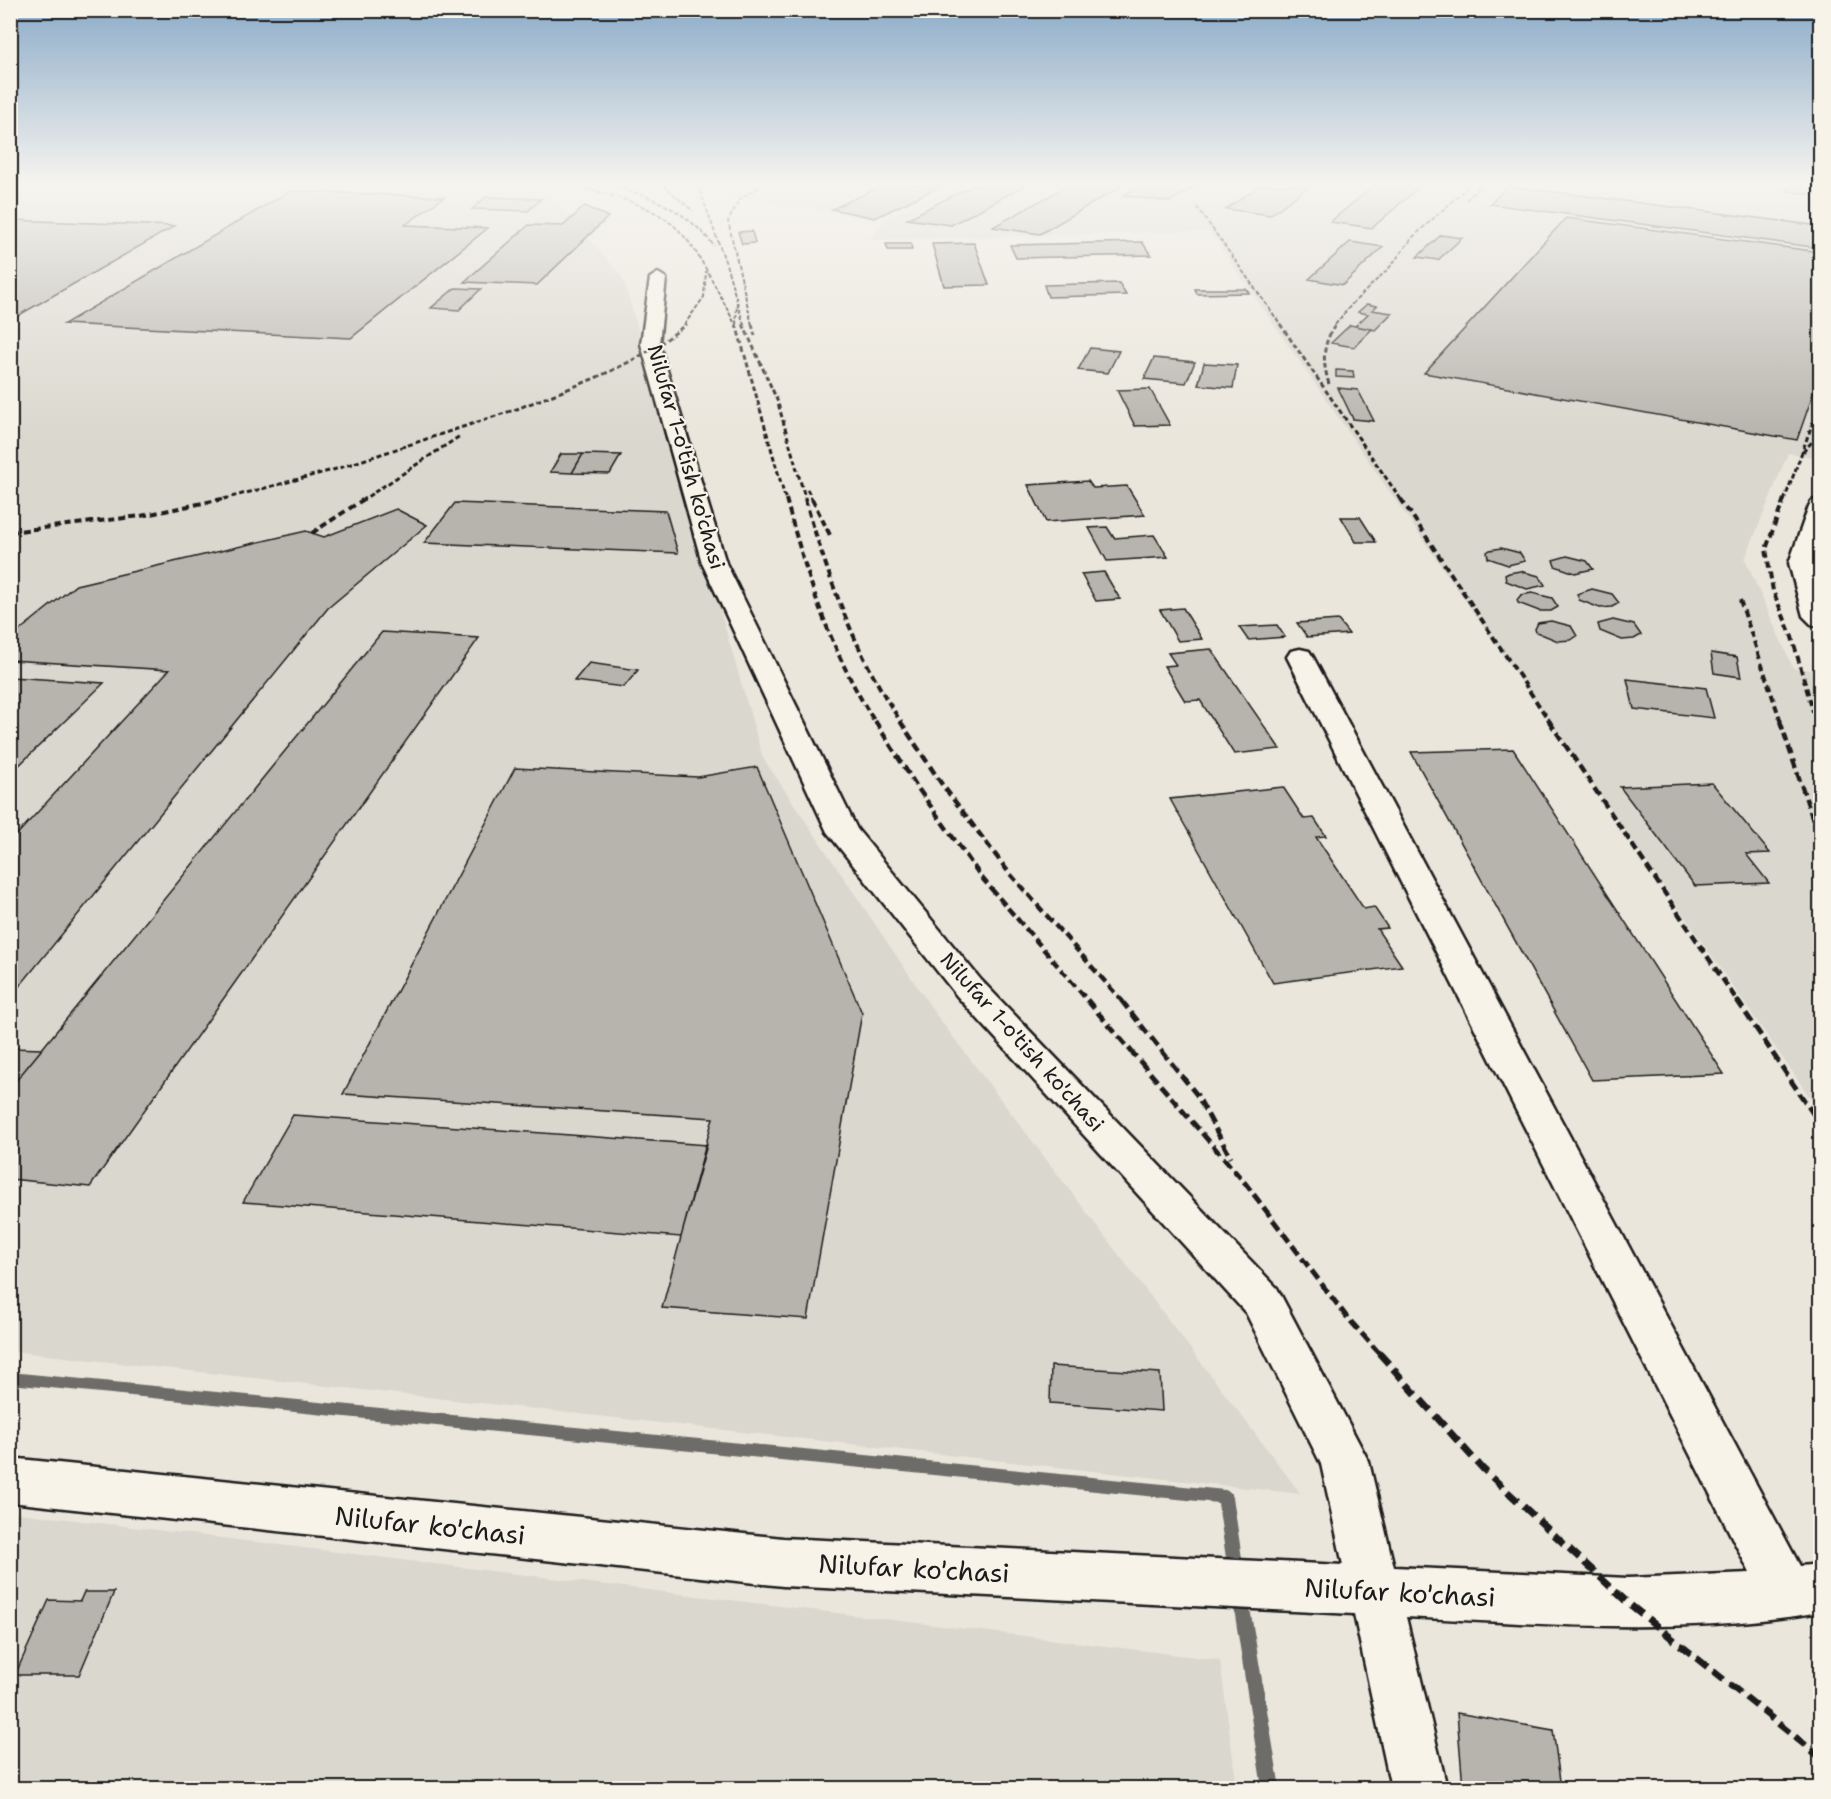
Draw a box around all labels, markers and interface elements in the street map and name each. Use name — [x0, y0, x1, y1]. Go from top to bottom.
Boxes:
street label: Nilufar 1-o'tish ko'chasi — [640, 341, 732, 573]
street label: Nilufar 1-o'tish ko'chasi — [934, 946, 1110, 1138]
street label: Nilufar ko'chasi — [333, 1498, 527, 1552]
street label: Nilufar ko'chasi — [817, 1546, 1011, 1590]
street label: Nilufar ko'chasi — [1303, 1570, 1497, 1614]

